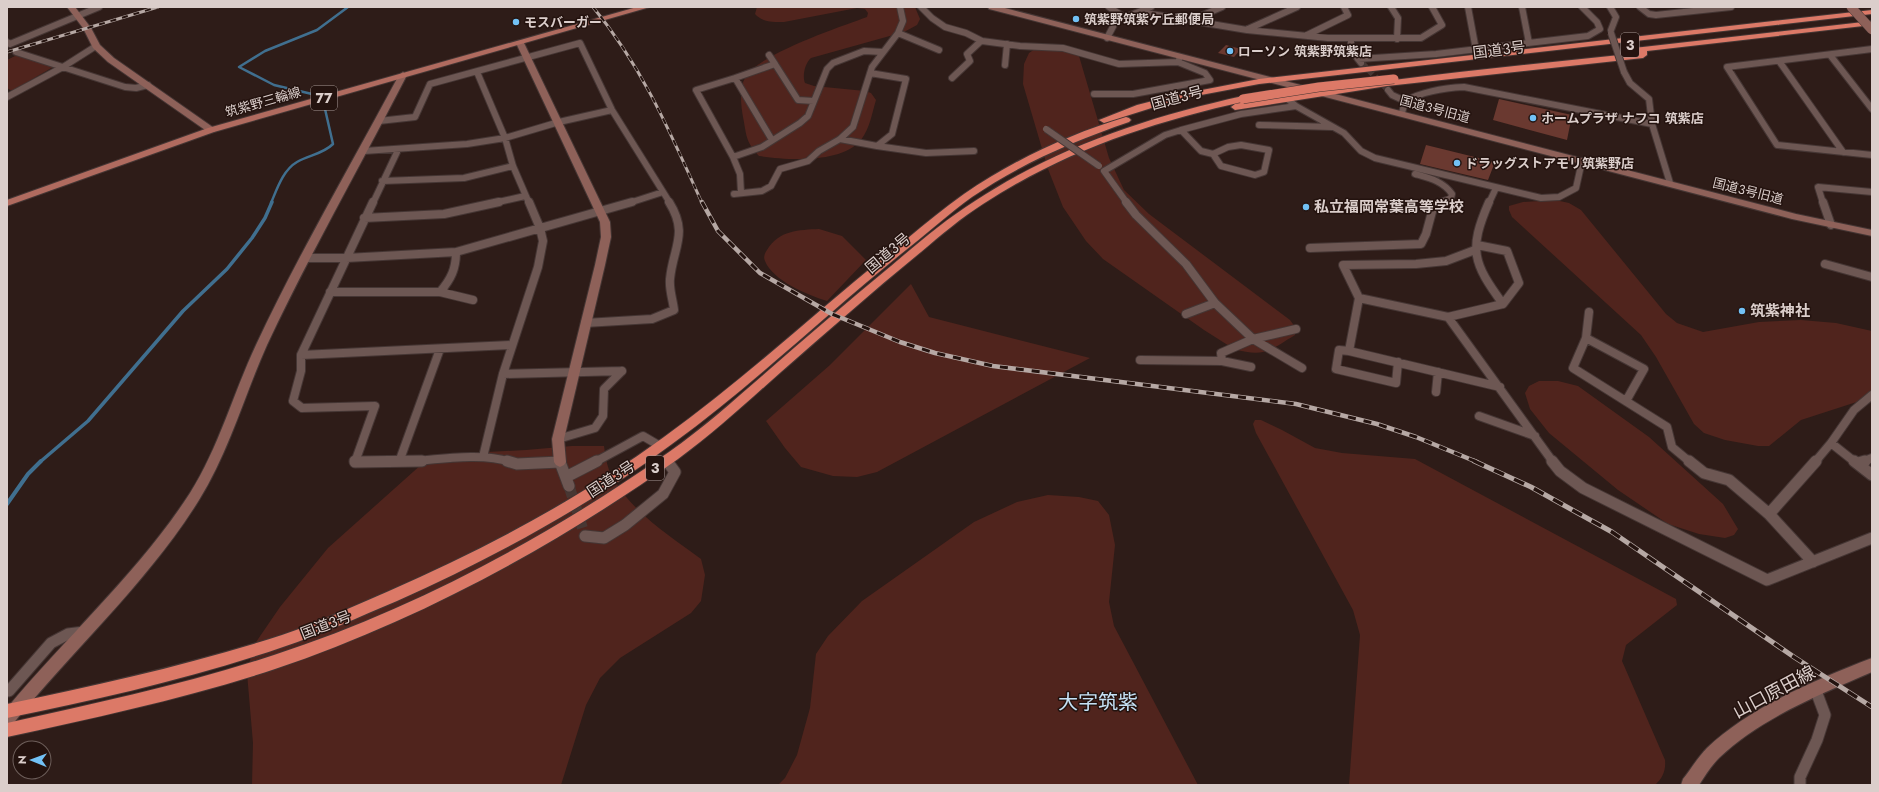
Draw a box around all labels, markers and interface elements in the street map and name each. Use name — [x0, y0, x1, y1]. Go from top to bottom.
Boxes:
place label: 筑紫野筑紫ケ丘郵便局 — [1084, 10, 1214, 29]
place label: モスバーガー — [524, 13, 602, 32]
marker: 筑紫野筑紫ケ丘郵便局 — [1071, 14, 1081, 24]
marker: モスバーガー — [511, 17, 521, 27]
road number: 3 — [1621, 33, 1639, 57]
street label: 国道3号 — [1471, 36, 1527, 64]
place label: ローソン 筑紫野筑紫店 — [1238, 42, 1372, 61]
marker: ローソン 筑紫野筑紫店 — [1225, 46, 1235, 56]
street label: 国道3号 — [1148, 80, 1206, 116]
street label: 筑紫野三輪線 — [223, 82, 303, 122]
road number: 77 — [311, 86, 337, 110]
street label: 国道3号旧道 — [1398, 90, 1472, 128]
place label: ホームプラザ ナフコ 筑紫店 — [1541, 109, 1704, 128]
marker: ホームプラザ ナフコ 筑紫店 — [1528, 113, 1538, 123]
place label: ドラッグストアモリ筑紫野店 — [1465, 154, 1634, 173]
marker: ドラッグストアモリ筑紫野店 — [1452, 158, 1462, 168]
street label: 国道3号旧道 — [1711, 173, 1785, 209]
place label: 私立福岡常葉高等学校 — [1314, 196, 1464, 218]
marker: 私立福岡常葉高等学校 — [1301, 202, 1311, 212]
street label: 国道3号 — [861, 227, 915, 279]
place label: 筑紫神社 — [1750, 300, 1810, 322]
marker: 筑紫神社 — [1737, 306, 1747, 316]
street label: 国道3号 — [583, 455, 639, 503]
road number: 3 — [646, 456, 664, 480]
street label: 国道3号 — [297, 605, 355, 645]
street label: 山口原田線 — [1728, 659, 1820, 725]
district label: 大字筑紫 — [1058, 688, 1138, 717]
north arrow — [12, 740, 52, 780]
text: N — [14, 755, 30, 764]

